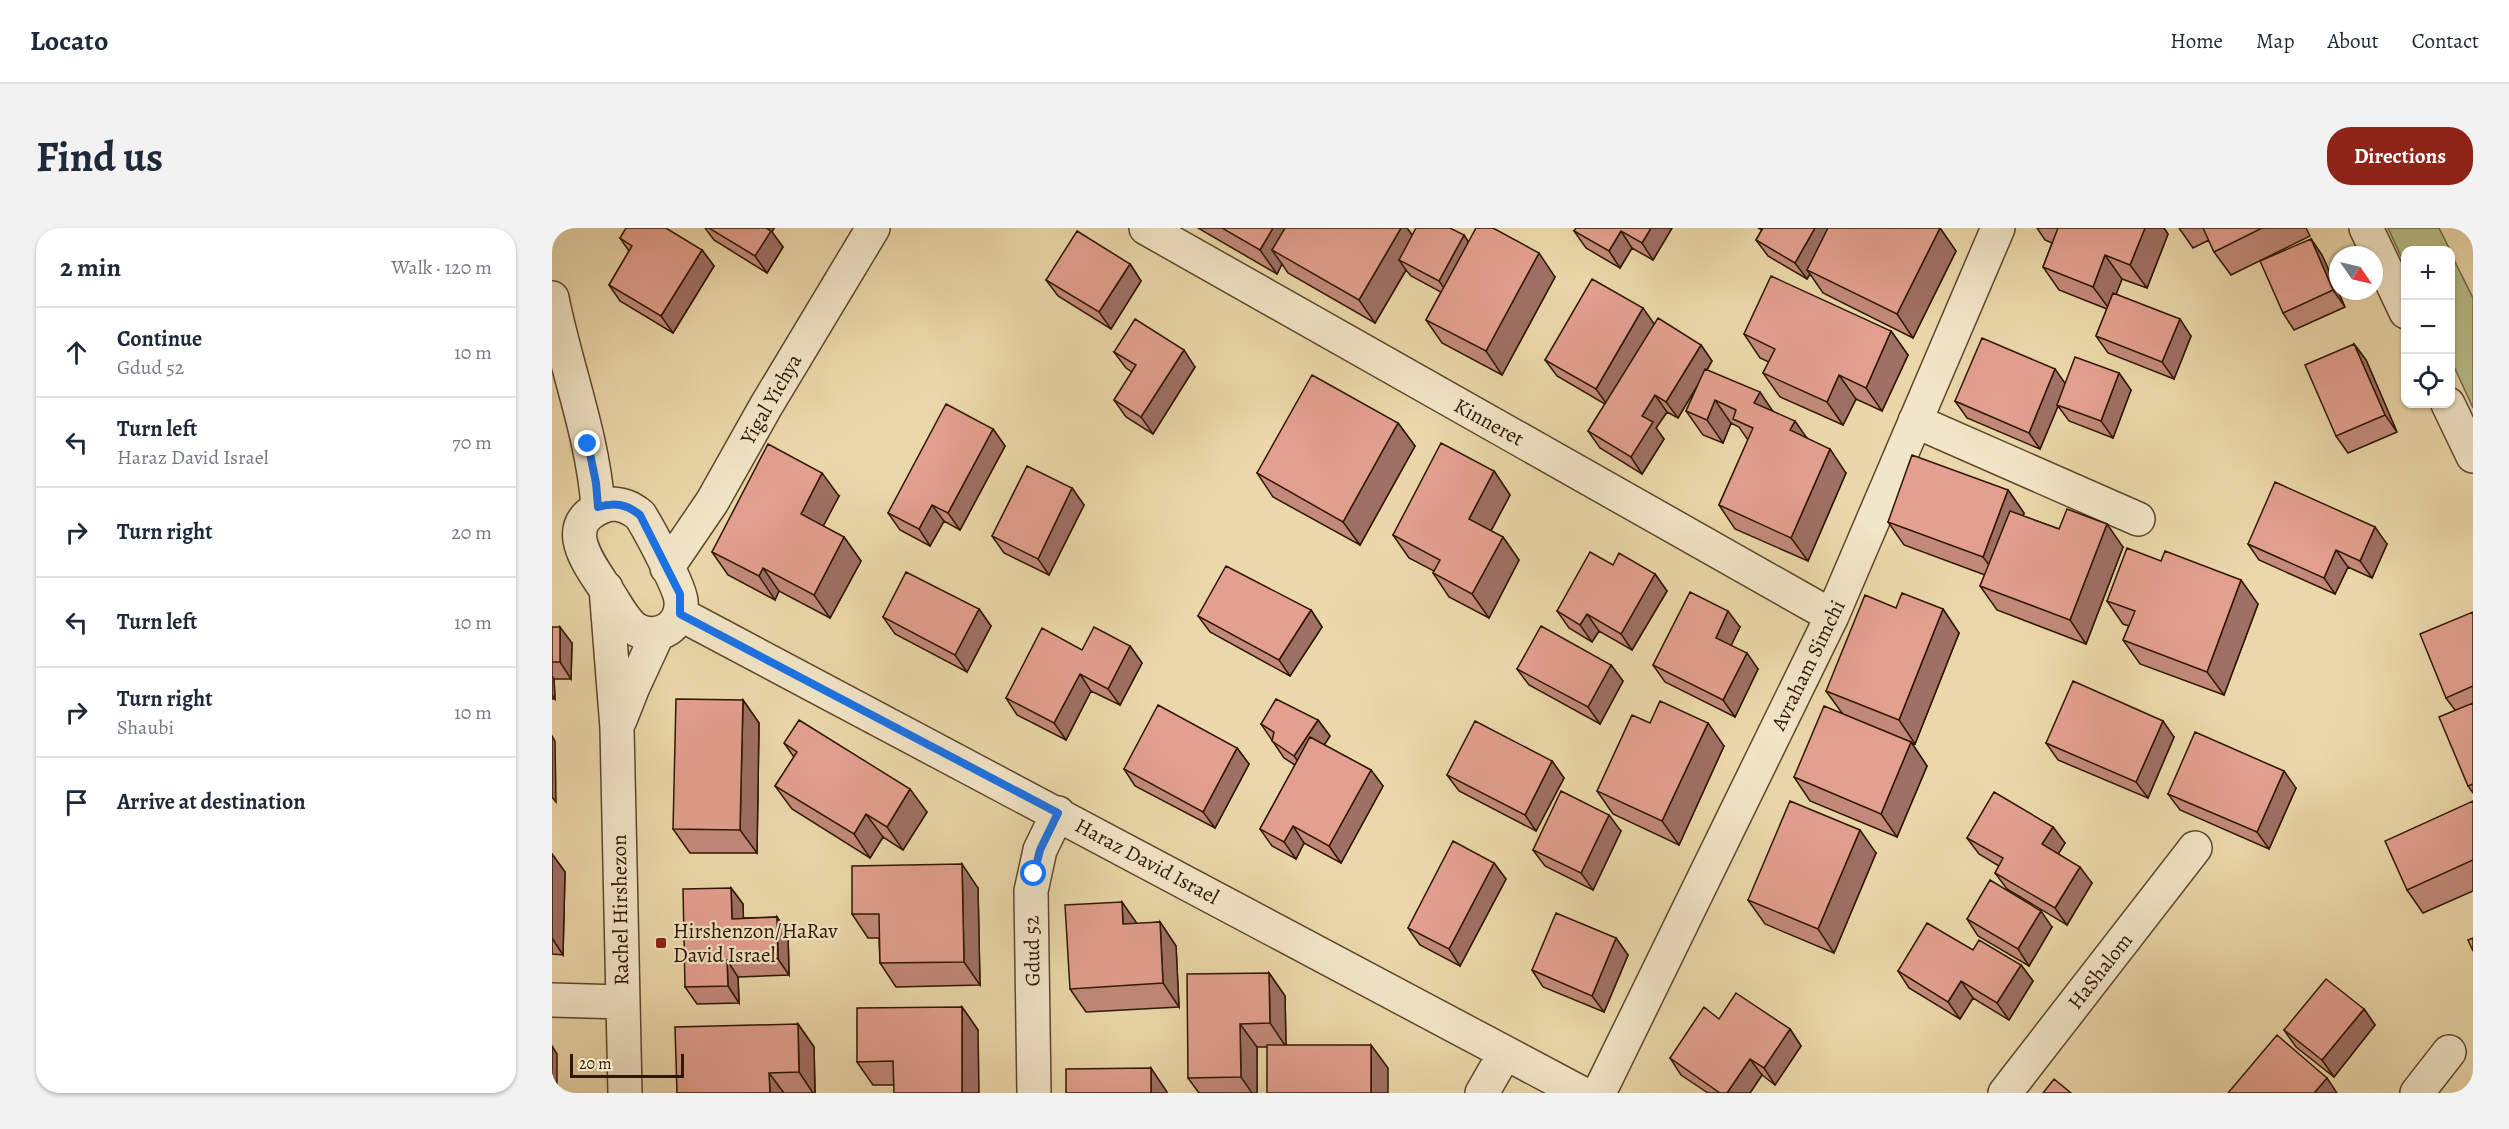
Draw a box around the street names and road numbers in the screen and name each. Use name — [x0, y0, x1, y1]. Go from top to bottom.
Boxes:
street label: Yigal Yichya — [733, 348, 808, 450]
street label: Kinneret — [1449, 391, 1529, 453]
street label: Avraham Simchi — [1764, 595, 1852, 736]
street label: Haraz David Israel — [1070, 811, 1224, 911]
street label: Rachel Hirshezon — [605, 834, 635, 986]
street label: Gdud 52 — [1017, 915, 1047, 987]
street label: HaShalom — [2061, 927, 2139, 1015]

